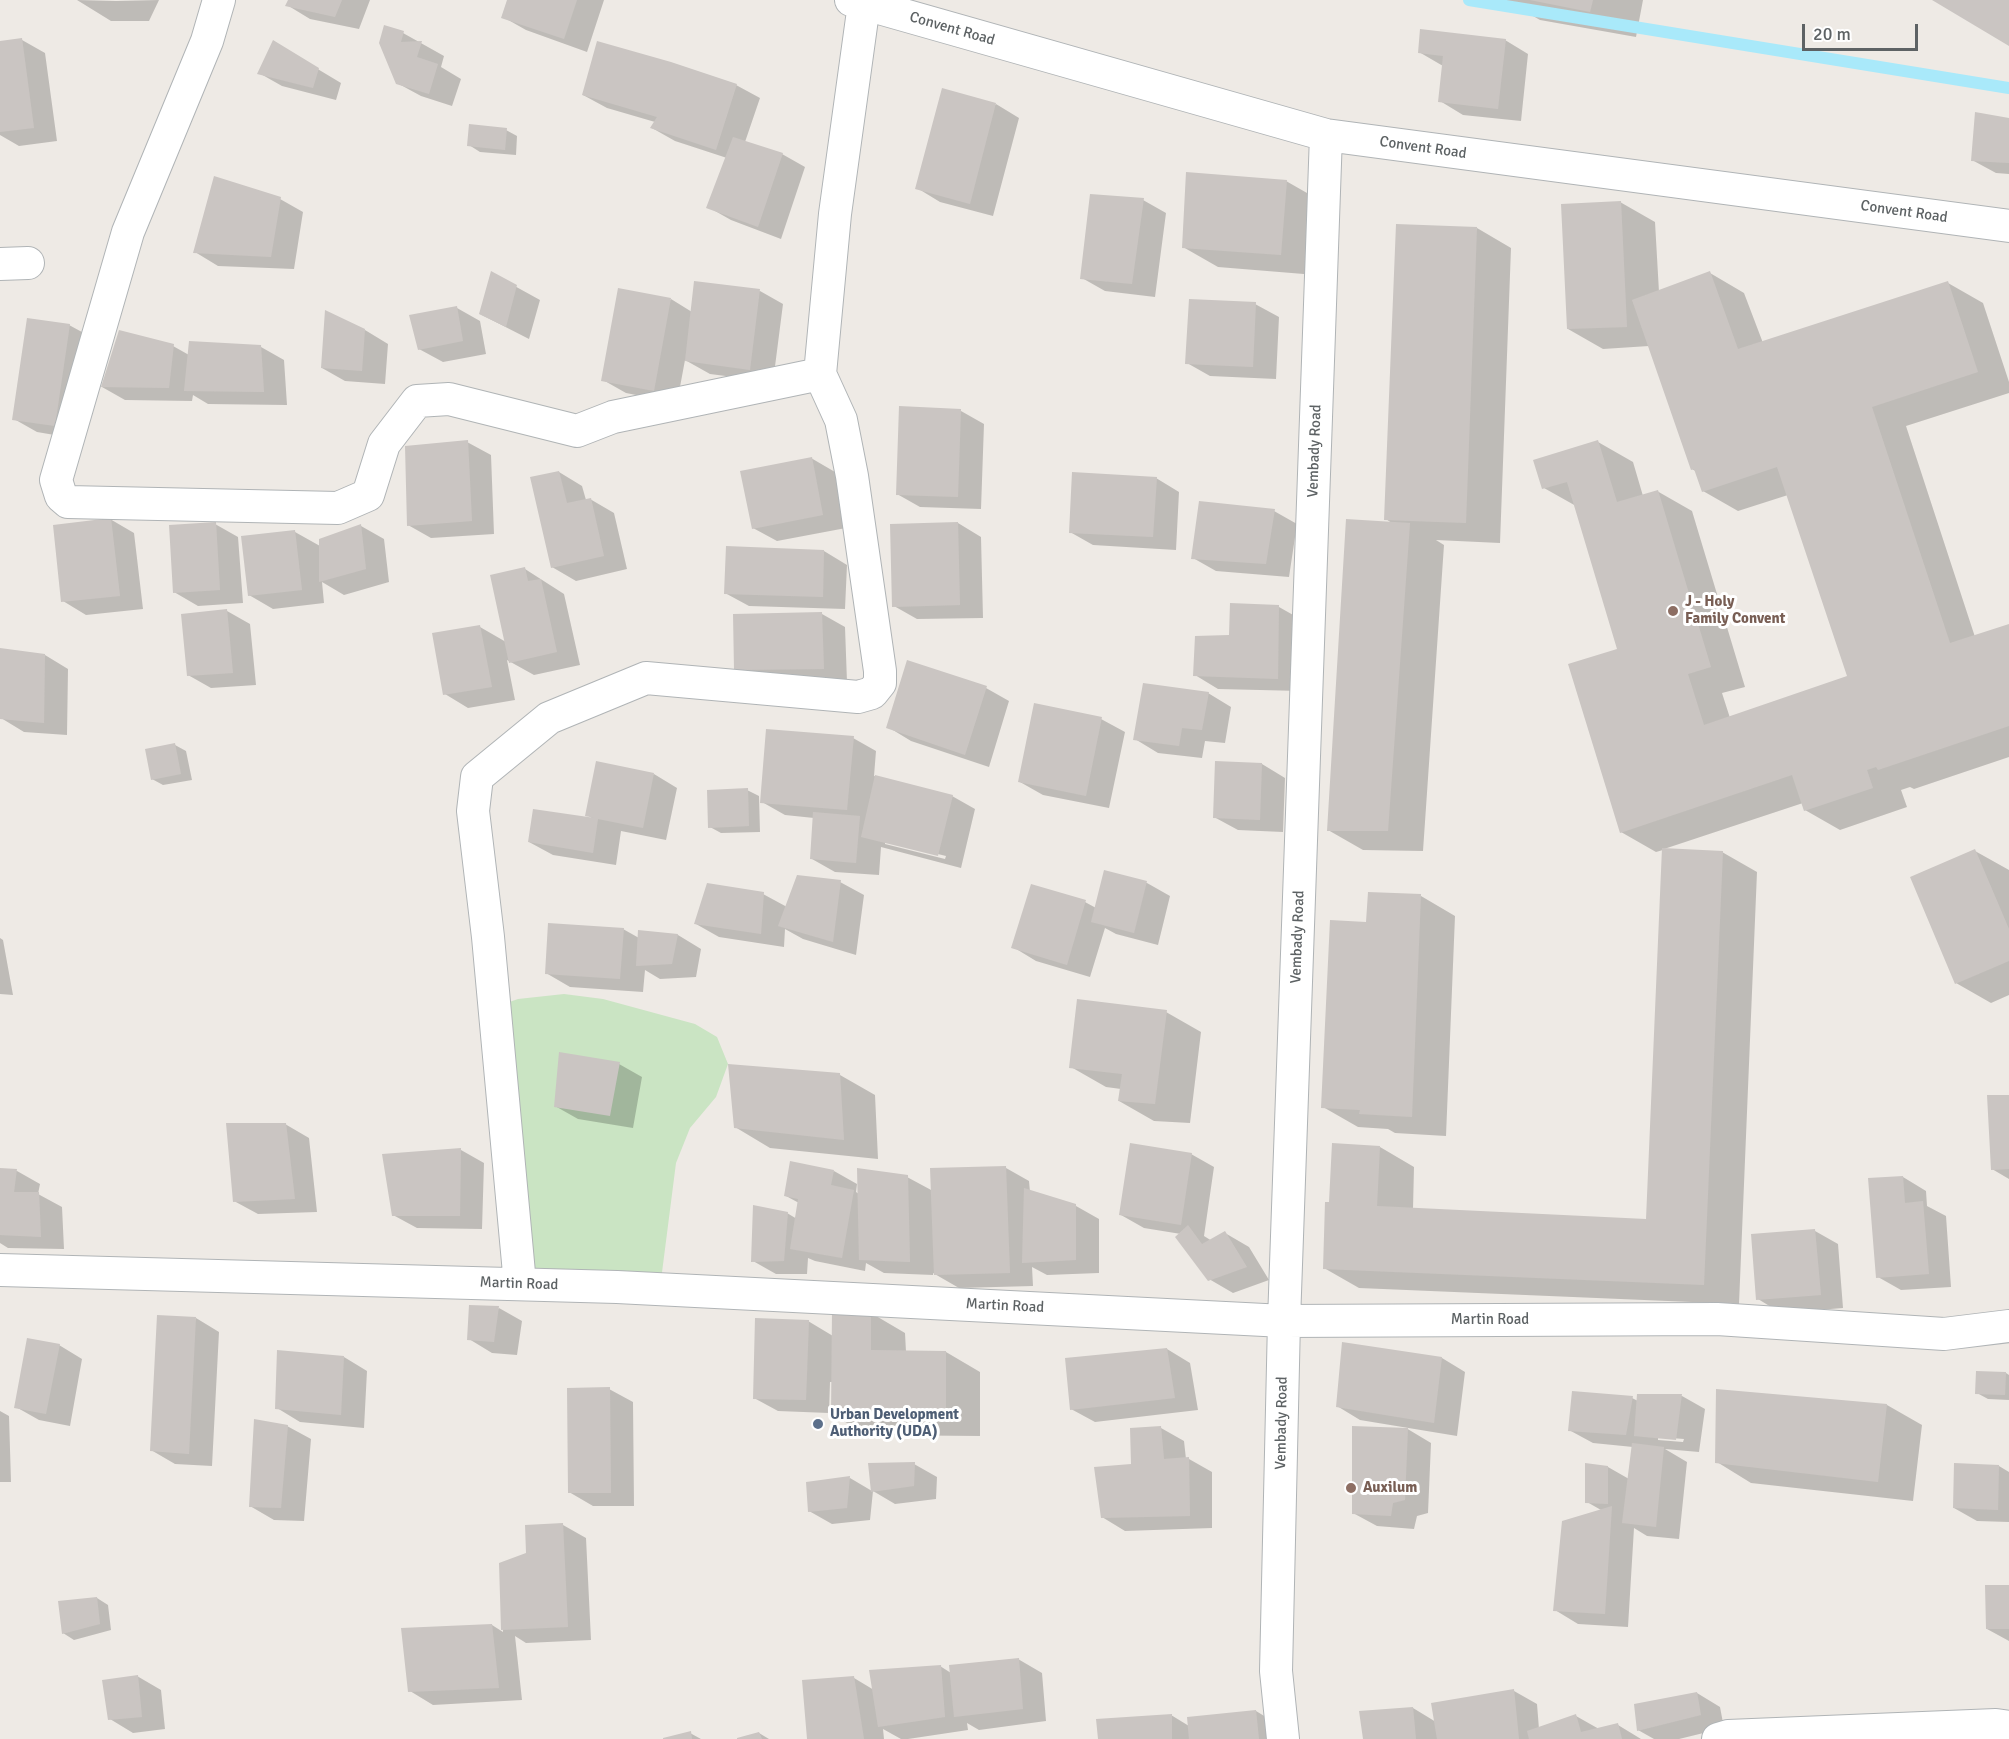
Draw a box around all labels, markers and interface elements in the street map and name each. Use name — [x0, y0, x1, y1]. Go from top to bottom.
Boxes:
street label: Convent Road — [907, 8, 997, 50]
scale bar — [1805, 12, 1920, 50]
text: 20 m — [1813, 23, 1851, 45]
street label: Convent Road — [1378, 133, 1468, 163]
street label: Convent Road — [1859, 197, 1949, 227]
street label: Vembady Road — [1304, 404, 1326, 498]
place label: J - Holy Family Convent — [1685, 593, 1785, 628]
marker: J - Holy Family Convent — [1666, 604, 1680, 618]
street label: Vembady Road — [1287, 890, 1309, 984]
street label: Martin Road — [479, 1274, 559, 1294]
street label: Martin Road — [965, 1295, 1045, 1317]
street label: Martin Road — [1451, 1311, 1529, 1329]
street label: Vembady Road — [1272, 1376, 1292, 1470]
place label: Urban Development Authority (UDA) — [830, 1406, 959, 1441]
marker: Urban Development Authority (UDA) — [811, 1417, 825, 1431]
place label: Auxilum — [1363, 1479, 1417, 1497]
marker: Auxilum — [1344, 1481, 1358, 1495]

